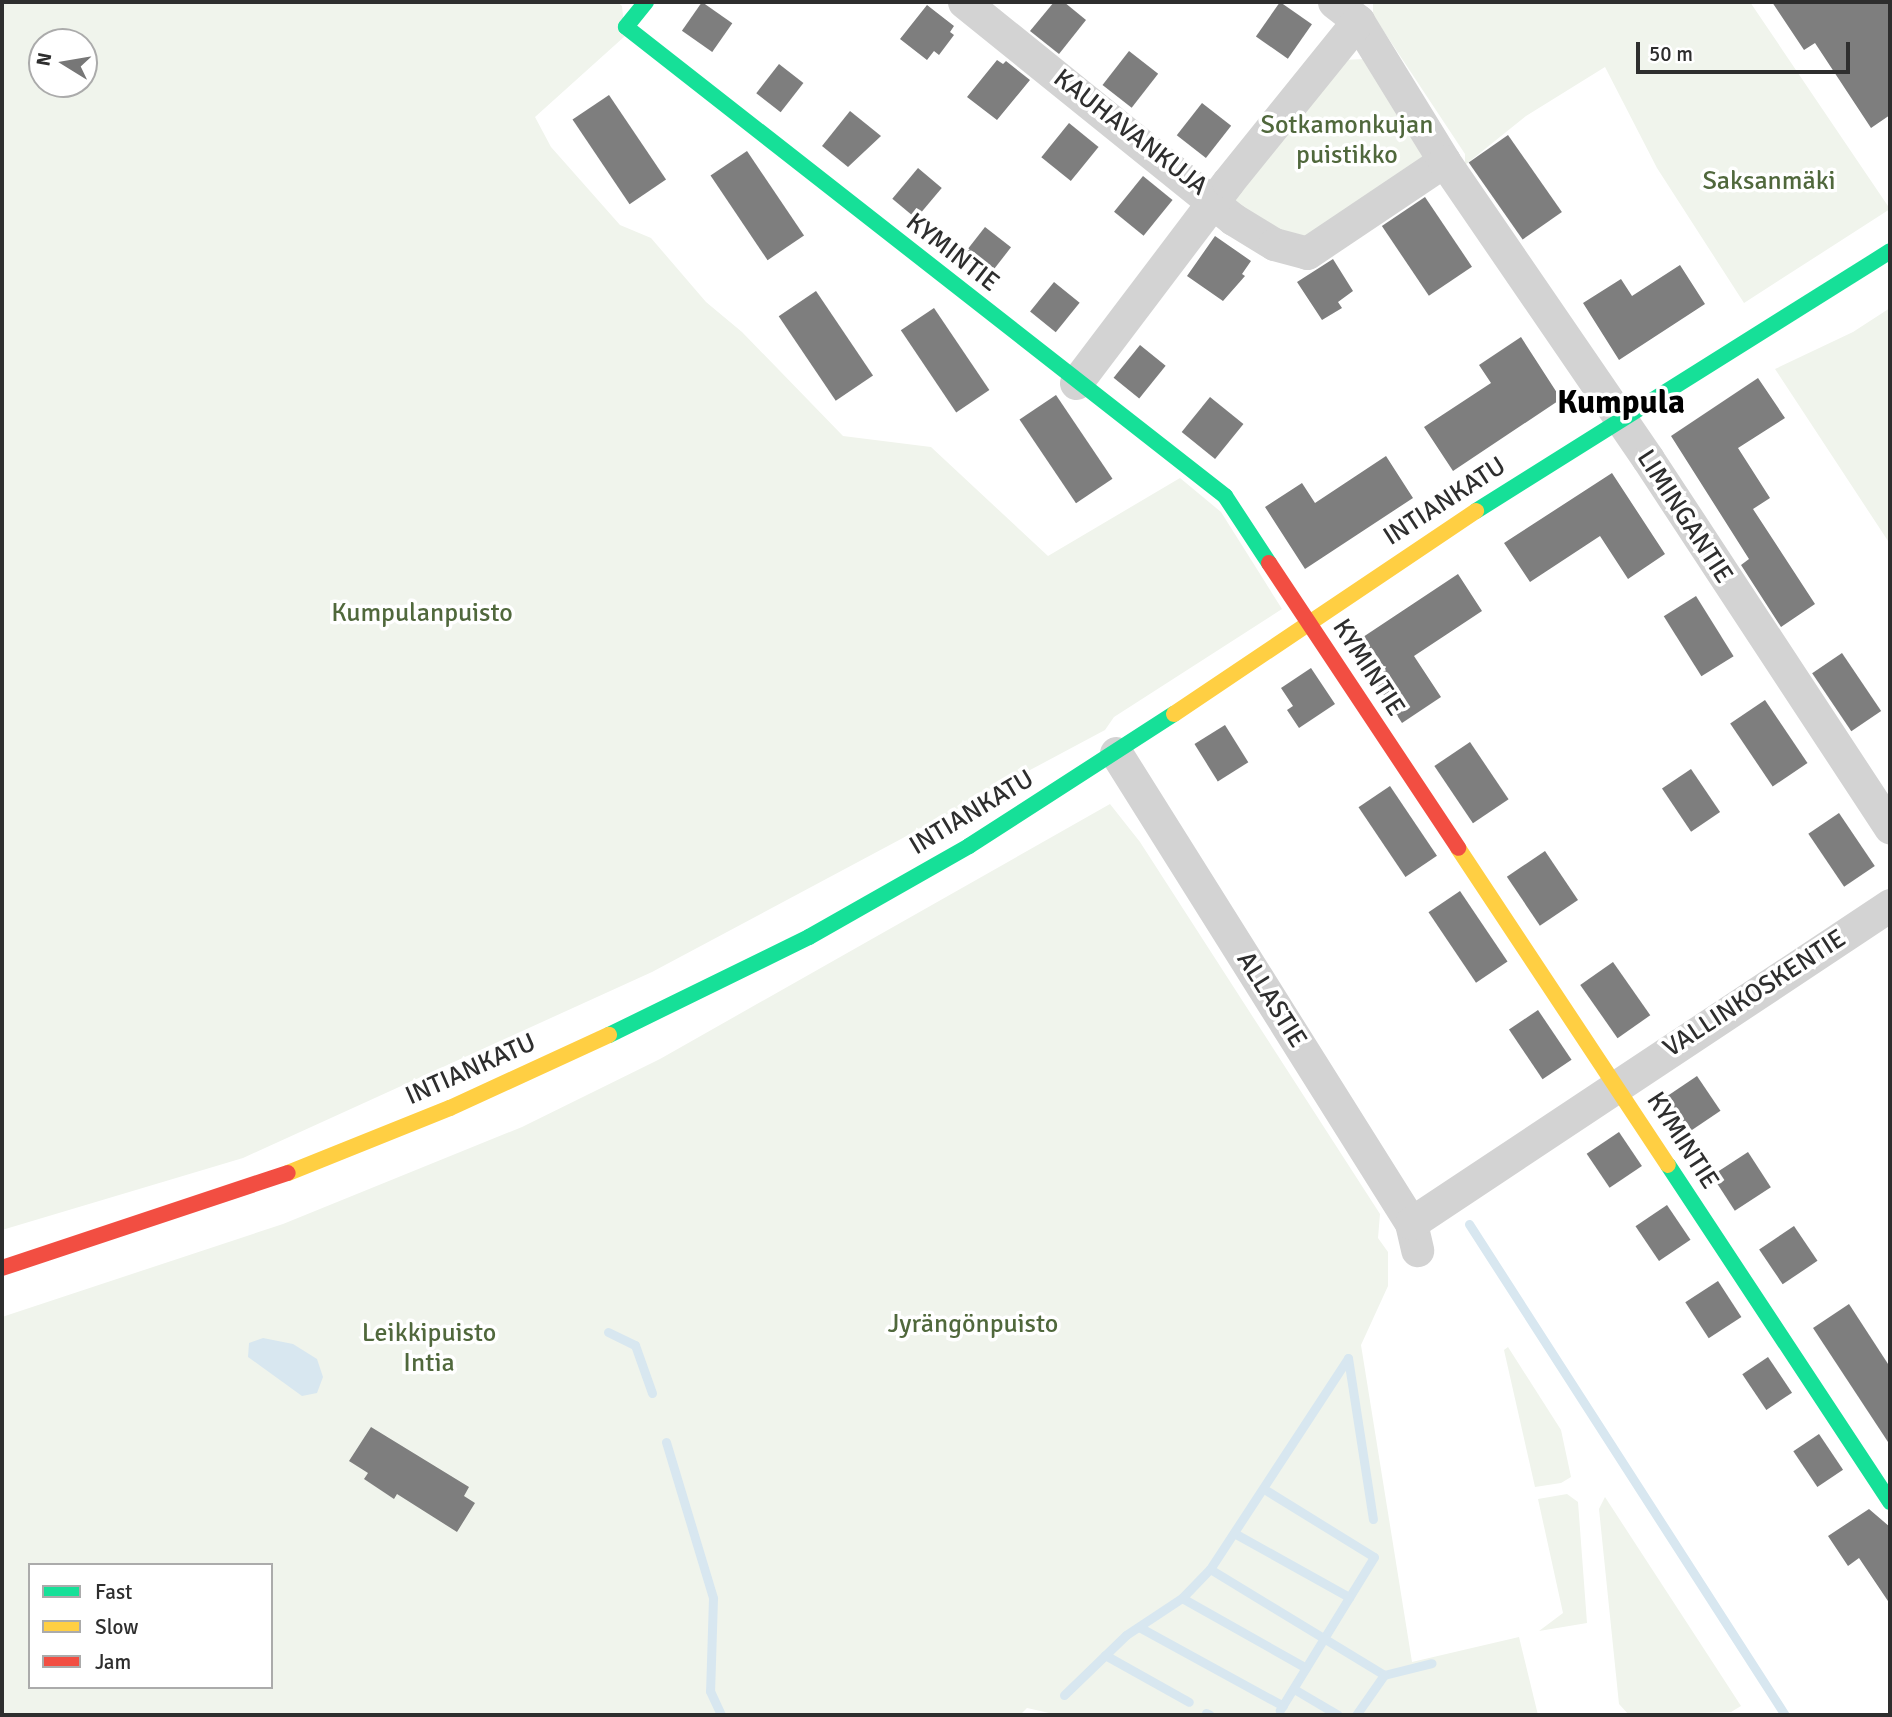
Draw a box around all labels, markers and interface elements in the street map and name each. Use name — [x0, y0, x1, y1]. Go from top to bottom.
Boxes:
north arrow — [28, 28, 98, 98]
scale bar — [1640, 28, 1854, 72]
text: 50 m — [1649, 41, 1693, 67]
text: N — [31, 51, 57, 68]
street label: KAUHAVANKUJA — [1047, 63, 1213, 203]
park label: Sotkamonkujan puistikko — [1261, 110, 1433, 172]
park label: Saksanmäki — [1702, 166, 1836, 198]
street label: KYMINTIE — [899, 207, 1005, 299]
district label: Kumpula — [1557, 383, 1685, 423]
street label: LIMINGANTIE — [1629, 444, 1739, 590]
street label: INTIANKATU — [1378, 451, 1512, 553]
park label: Kumpulanpuisto — [331, 598, 513, 630]
street label: KYMINTIE — [1325, 614, 1411, 722]
street label: INTIANKATU — [904, 764, 1040, 862]
street label: VALLINKOSKENTIE — [1658, 923, 1852, 1065]
street label: ALLASTIE — [1229, 946, 1313, 1054]
street label: INTIANKATU — [401, 1027, 541, 1113]
street label: KYMINTIE — [1639, 1087, 1725, 1195]
park label: Jyrängönpuisto — [888, 1309, 1058, 1341]
park label: Leikkipuisto Intia — [362, 1318, 496, 1380]
legend — [28, 1563, 273, 1689]
text: Fast — [95, 1579, 132, 1605]
text: Slow — [95, 1614, 139, 1640]
text: Jam — [95, 1649, 131, 1675]

